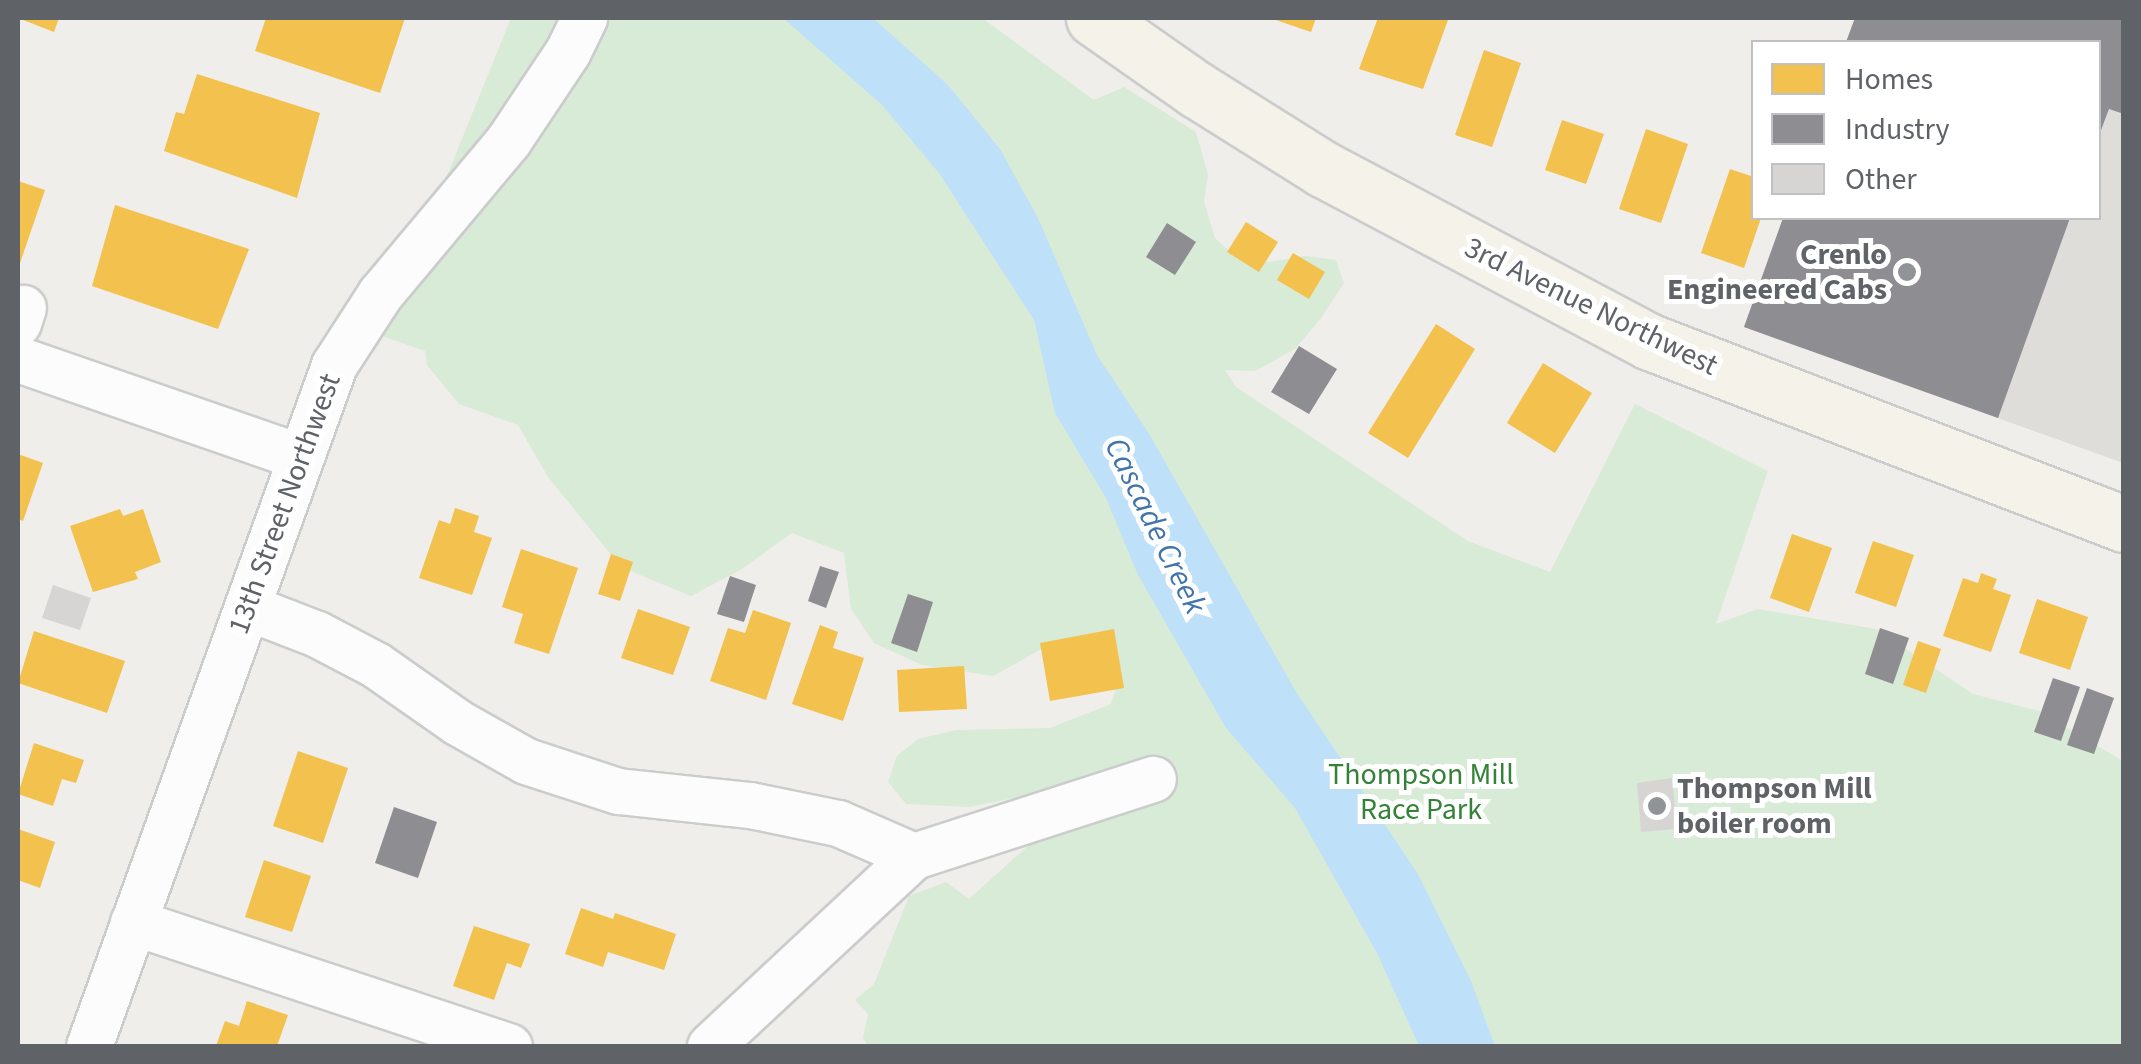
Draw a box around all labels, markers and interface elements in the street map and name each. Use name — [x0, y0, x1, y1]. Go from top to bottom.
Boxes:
legend — [1751, 40, 2101, 220]
text: Homes — [1845, 58, 1933, 101]
text: Industry — [1845, 108, 1950, 151]
text: Other — [1845, 158, 1917, 201]
street label: 3rd Avenue Northwest — [1459, 230, 1723, 384]
place label: Crenlo Engineered Cabs — [1667, 237, 1887, 308]
marker: Crenlo Engineered Cabs — [1896, 261, 1918, 283]
street label: 13th Street Northwest — [221, 369, 349, 639]
water label: Cascade Creek — [1096, 432, 1214, 620]
park label: Thompson Mill Race Park — [1328, 757, 1514, 828]
place label: Thompson Mill boiler room — [1677, 771, 1872, 842]
marker: Thompson Mill boiler room — [1646, 795, 1668, 817]

